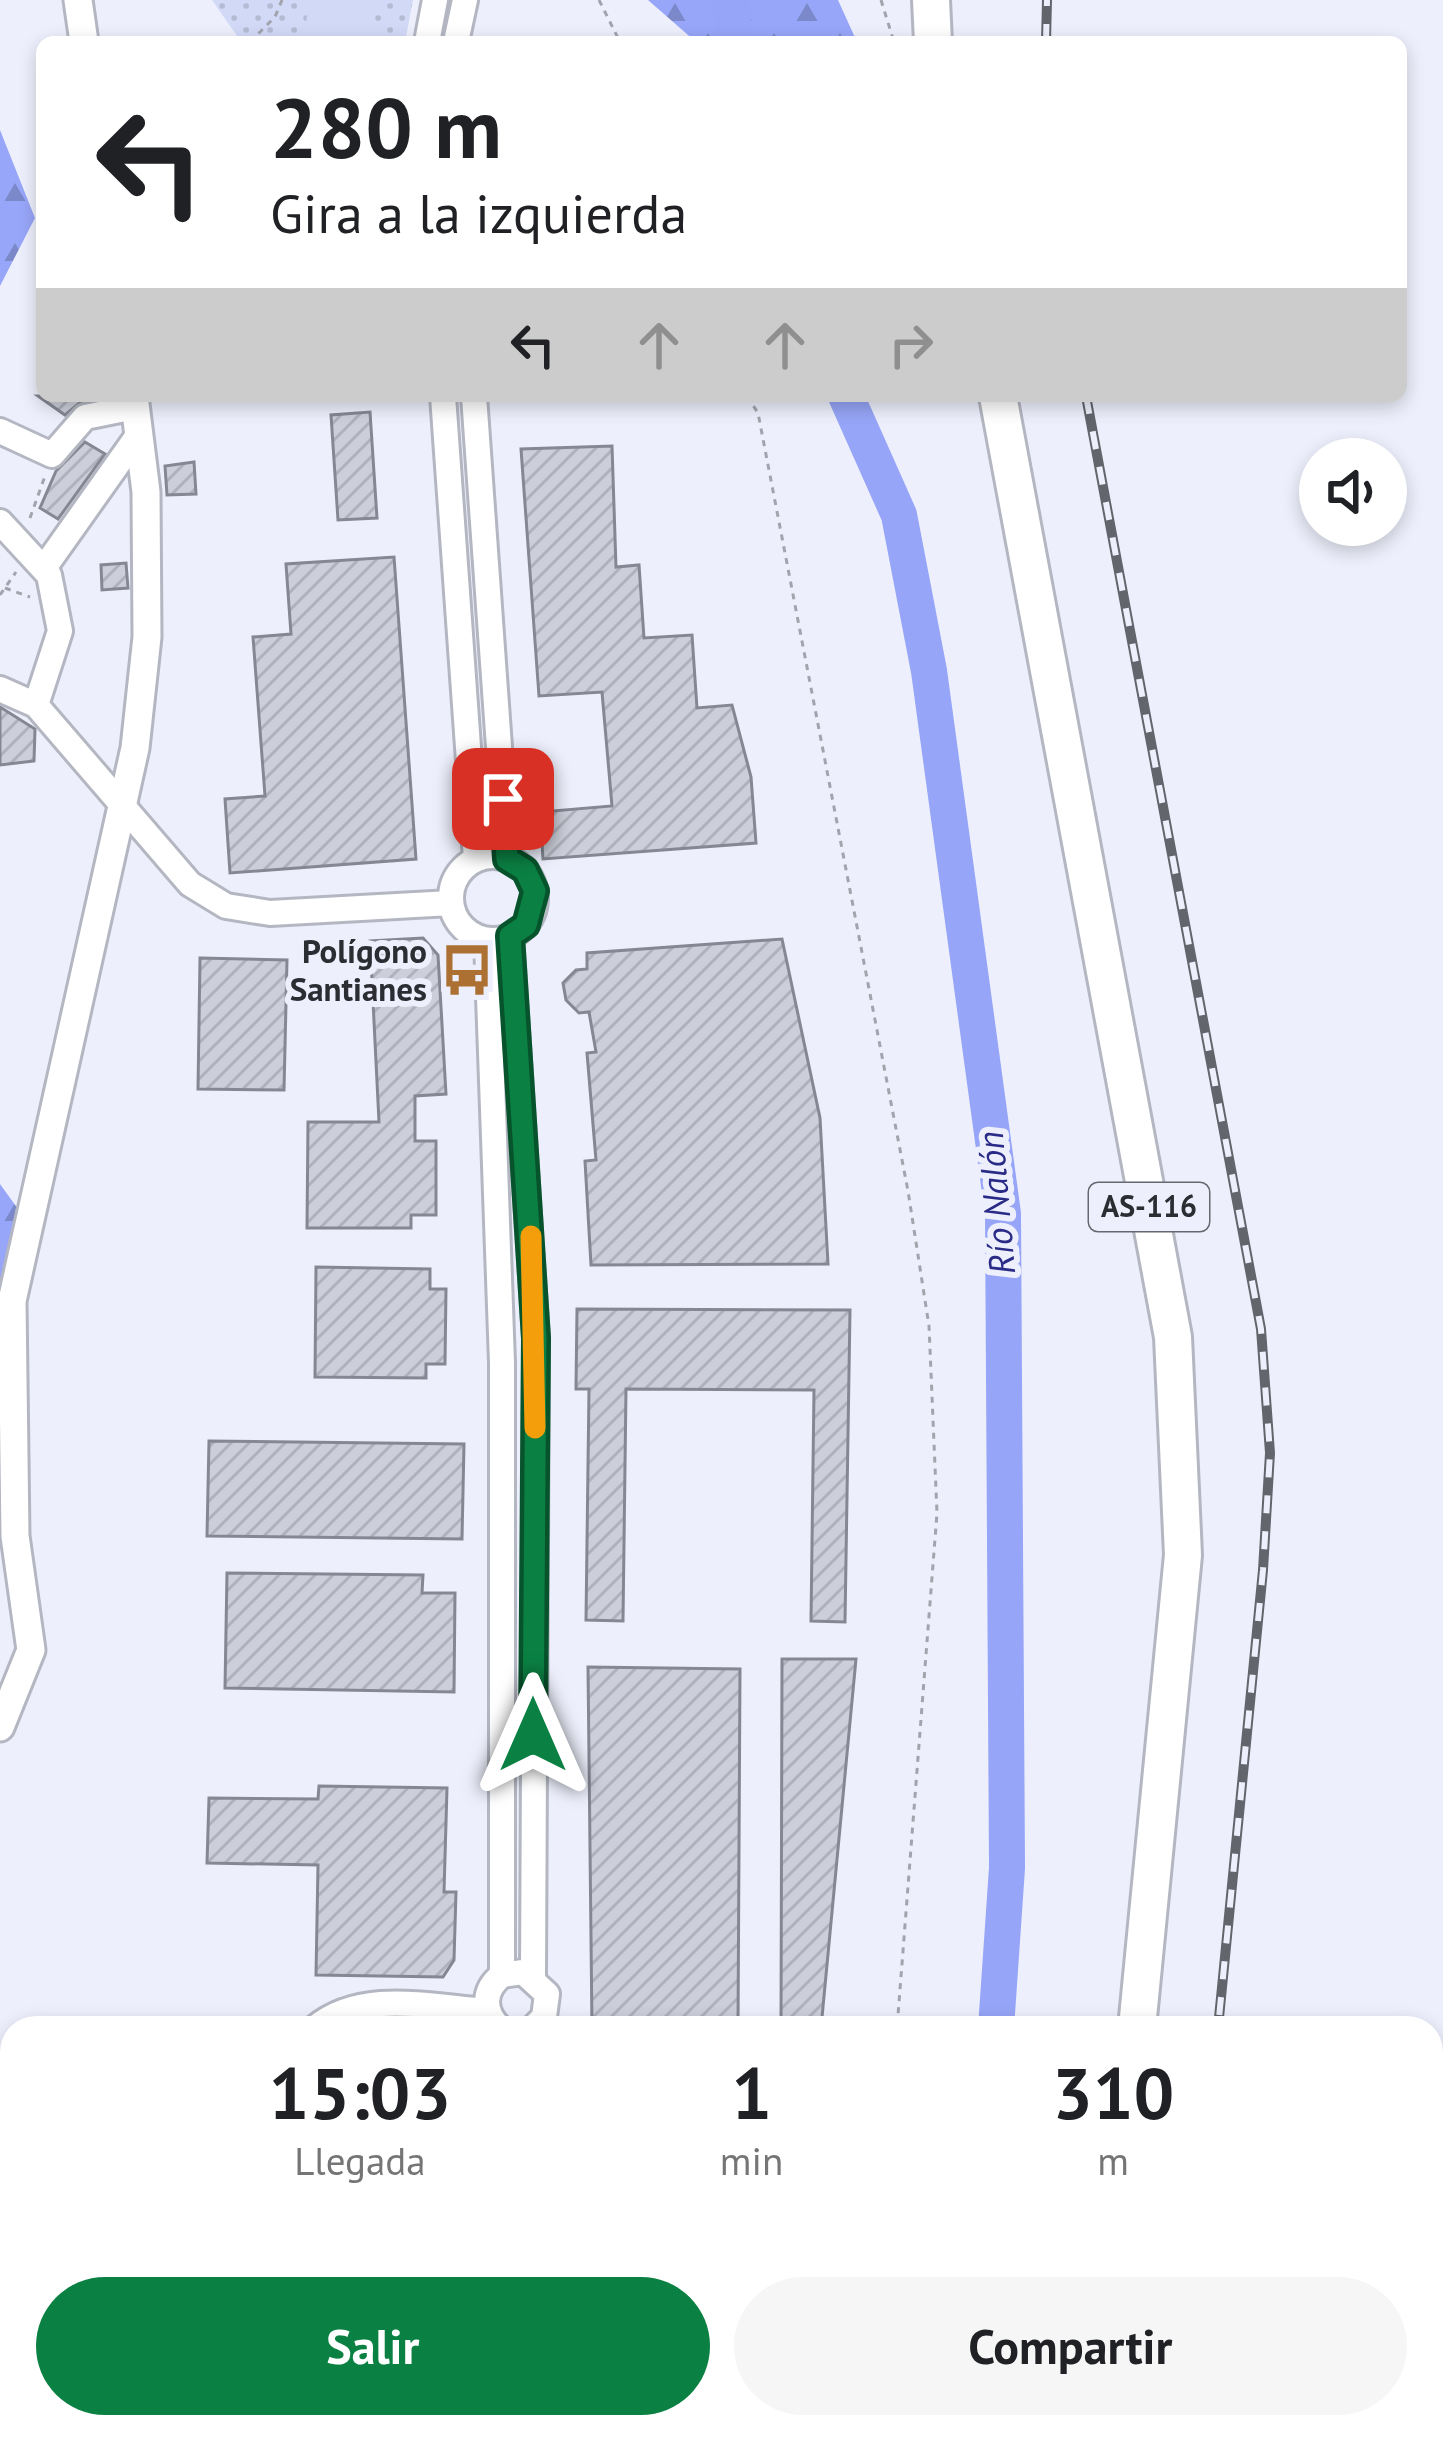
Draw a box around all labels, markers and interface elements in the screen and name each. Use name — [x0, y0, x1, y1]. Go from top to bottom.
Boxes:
text: 280 m — [270, 72, 502, 181]
icon: left — [72, 84, 228, 240]
text: Gira a la izquierda — [270, 178, 687, 248]
icon: left — [500, 312, 566, 378]
icon: ahead — [626, 312, 692, 378]
icon: ahead — [752, 312, 818, 378]
icon: right — [878, 312, 944, 378]
map controls — [1299, 438, 1407, 546]
button: sound — [1299, 438, 1407, 546]
pin — [452, 748, 554, 850]
icon: arrive — [470, 766, 536, 832]
place label: Polígono Santianes — [290, 929, 427, 1010]
bus stop icon: Polígono Santianes — [438, 941, 496, 999]
water label: Río Nalón — [966, 1129, 1025, 1277]
road number: AS-116 — [1089, 1183, 1209, 1231]
position arrow — [470, 1672, 596, 1798]
text: 15:03 — [269, 2046, 451, 2139]
text: 1 — [731, 2046, 772, 2139]
text: 310 — [1052, 2046, 1174, 2139]
text: Llegada — [294, 2135, 426, 2186]
text: min — [720, 2135, 783, 2186]
text: m — [1097, 2135, 1129, 2186]
button: Salir — [36, 2277, 710, 2415]
button: Compartir — [734, 2277, 1407, 2415]

